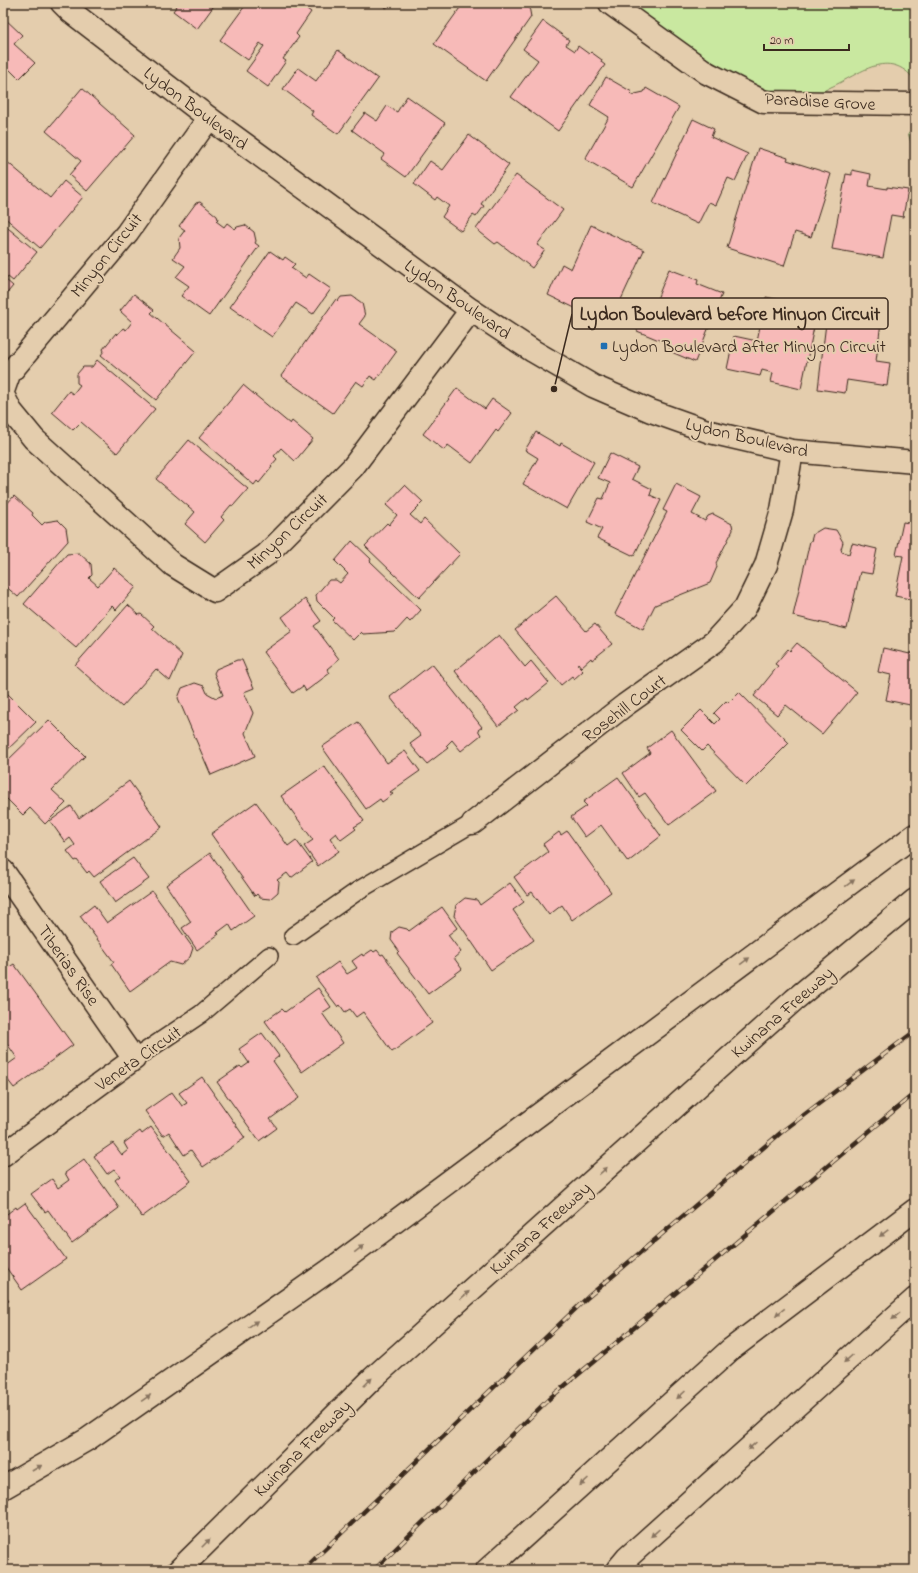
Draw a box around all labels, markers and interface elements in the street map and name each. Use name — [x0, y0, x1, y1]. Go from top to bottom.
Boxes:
scale bar — [764, 26, 849, 52]
text: 20 m — [770, 32, 793, 50]
street label: Lydon Boulevard — [137, 62, 253, 158]
street label: Paradise Grove — [764, 87, 877, 119]
street label: Minyon Circuit — [65, 208, 150, 304]
street label: Lydon Boulevard — [398, 254, 516, 347]
callout: Lydon Boulevard before Minyon Circuit — [572, 298, 888, 329]
text: Lydon Boulevard before Minyon Circuit — [580, 302, 881, 331]
place label: Lydon Boulevard after Minyon Circuit — [612, 335, 886, 361]
marker: Lydon Boulevard after Minyon Circuit — [599, 341, 609, 351]
street label: Lydon Boulevard — [683, 412, 810, 466]
street label: Minyon Circuit — [242, 488, 335, 577]
street label: Rosehill Court — [577, 669, 673, 750]
one-way arrow — [845, 879, 855, 887]
street label: Tiberias Rise — [30, 920, 105, 1013]
one-way arrow — [740, 956, 751, 965]
street label: Kwinana Freeway — [726, 961, 840, 1066]
street label: Veneta Circuit — [90, 1020, 188, 1100]
one-way arrow — [599, 1167, 608, 1176]
street label: Kwinana Freeway — [485, 1177, 598, 1282]
one-way arrow — [879, 1229, 889, 1237]
one-way arrow — [354, 1245, 364, 1253]
one-way arrow — [460, 1291, 470, 1300]
one-way arrow — [775, 1307, 786, 1316]
one-way arrow — [891, 1311, 901, 1321]
one-way arrow — [248, 1320, 258, 1328]
one-way arrow — [843, 1354, 854, 1363]
one-way arrow — [363, 1377, 373, 1387]
one-way arrow — [675, 1390, 686, 1399]
one-way arrow — [141, 1394, 152, 1402]
street label: Kwinana Freeway — [249, 1395, 358, 1504]
one-way arrow — [747, 1441, 757, 1450]
one-way arrow — [31, 1465, 43, 1472]
one-way arrow — [579, 1477, 589, 1487]
one-way arrow — [650, 1528, 660, 1537]
one-way arrow — [201, 1538, 211, 1547]

